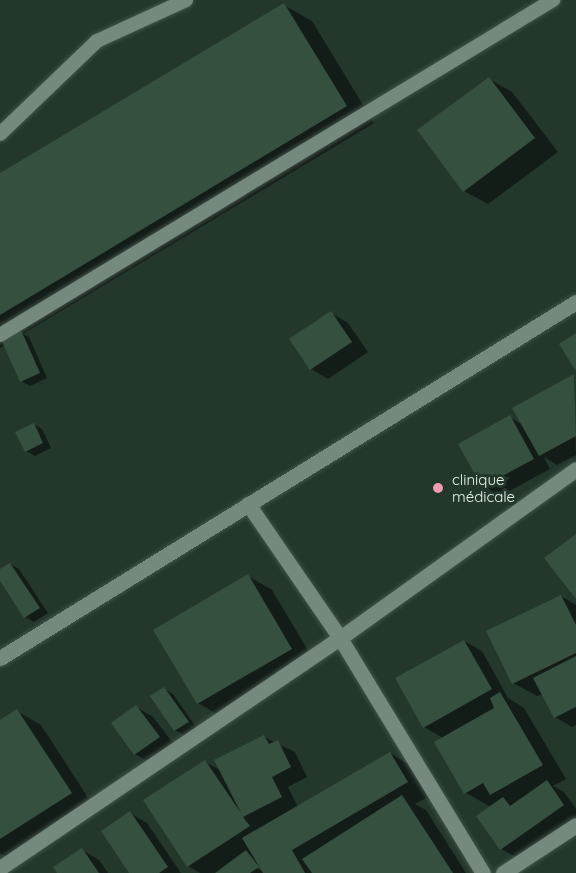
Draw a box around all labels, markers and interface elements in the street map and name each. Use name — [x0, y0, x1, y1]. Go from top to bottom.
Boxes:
place label: clinique médicale — [452, 470, 515, 505]
marker: clinique médicale — [429, 479, 447, 497]

